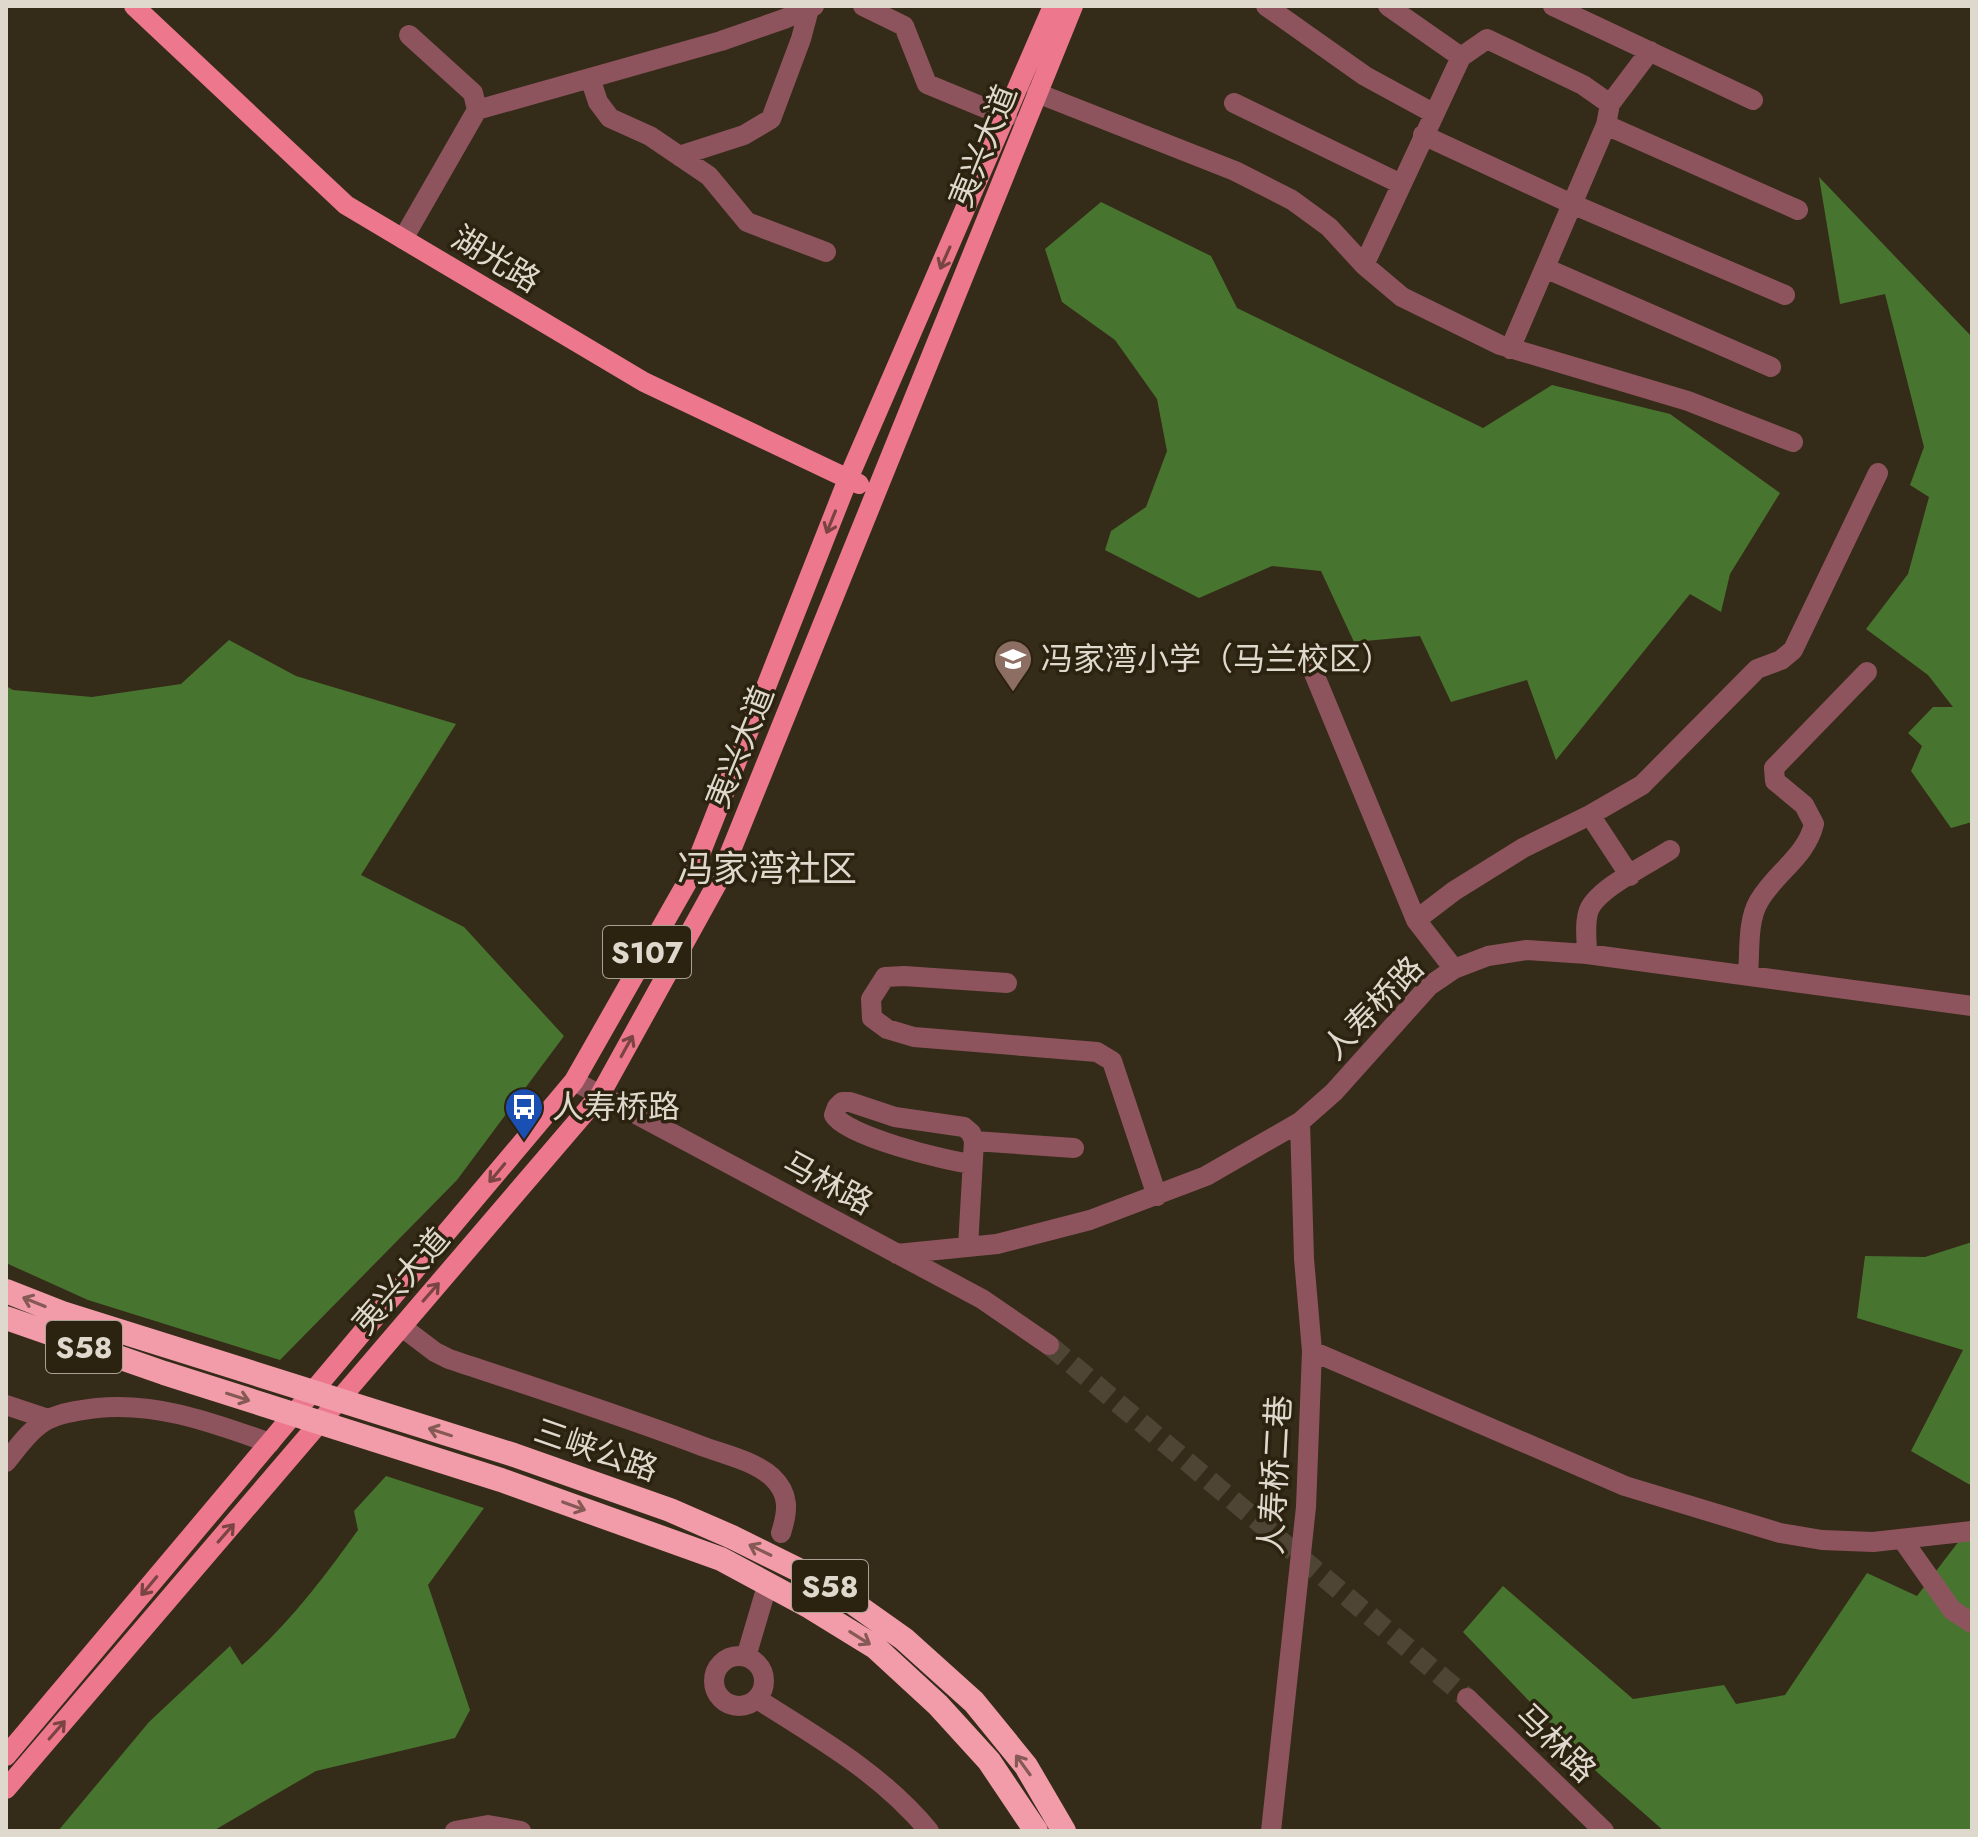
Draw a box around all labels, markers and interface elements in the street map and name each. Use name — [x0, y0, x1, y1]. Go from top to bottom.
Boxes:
street label: 夷兴大道 — [938, 78, 1028, 214]
street label: 湖光路 — [443, 215, 549, 303]
one-way arrow — [937, 246, 952, 270]
one-way arrow — [823, 509, 837, 534]
place label: 冯家湾小学（马兰校区） — [1041, 636, 1393, 682]
school or university icon: 冯家湾小学（马兰校区） — [992, 638, 1034, 693]
street label: 夷兴大道 — [695, 679, 785, 815]
district label: 冯家湾社区 — [677, 842, 857, 894]
road number: S107 — [603, 926, 691, 978]
street label: 人寿桥路 — [1312, 946, 1434, 1070]
one-way arrow — [619, 1035, 635, 1058]
place label: 人寿桥路 — [552, 1084, 680, 1130]
bus stop icon: 人寿桥路 — [503, 1086, 545, 1141]
street label: 马林路 — [775, 1140, 881, 1226]
one-way arrow — [488, 1162, 506, 1182]
street label: 夷兴大道 — [342, 1218, 460, 1344]
one-way arrow — [422, 1283, 440, 1303]
one-way arrow — [22, 1294, 47, 1308]
road number: S58 — [46, 1321, 122, 1373]
one-way arrow — [225, 1390, 251, 1405]
street label: 人寿桥二巷 — [1248, 1394, 1302, 1556]
street label: 三峡公路 — [528, 1407, 664, 1493]
one-way arrow — [427, 1424, 453, 1439]
one-way arrow — [561, 1500, 586, 1514]
one-way arrow — [217, 1523, 235, 1543]
one-way arrow — [748, 1542, 772, 1557]
road number: S58 — [792, 1560, 868, 1612]
one-way arrow — [140, 1575, 158, 1595]
one-way arrow — [848, 1631, 871, 1647]
street label: 马林路 — [1505, 1693, 1607, 1793]
one-way arrow — [48, 1721, 66, 1741]
one-way arrow — [1015, 1754, 1031, 1776]

